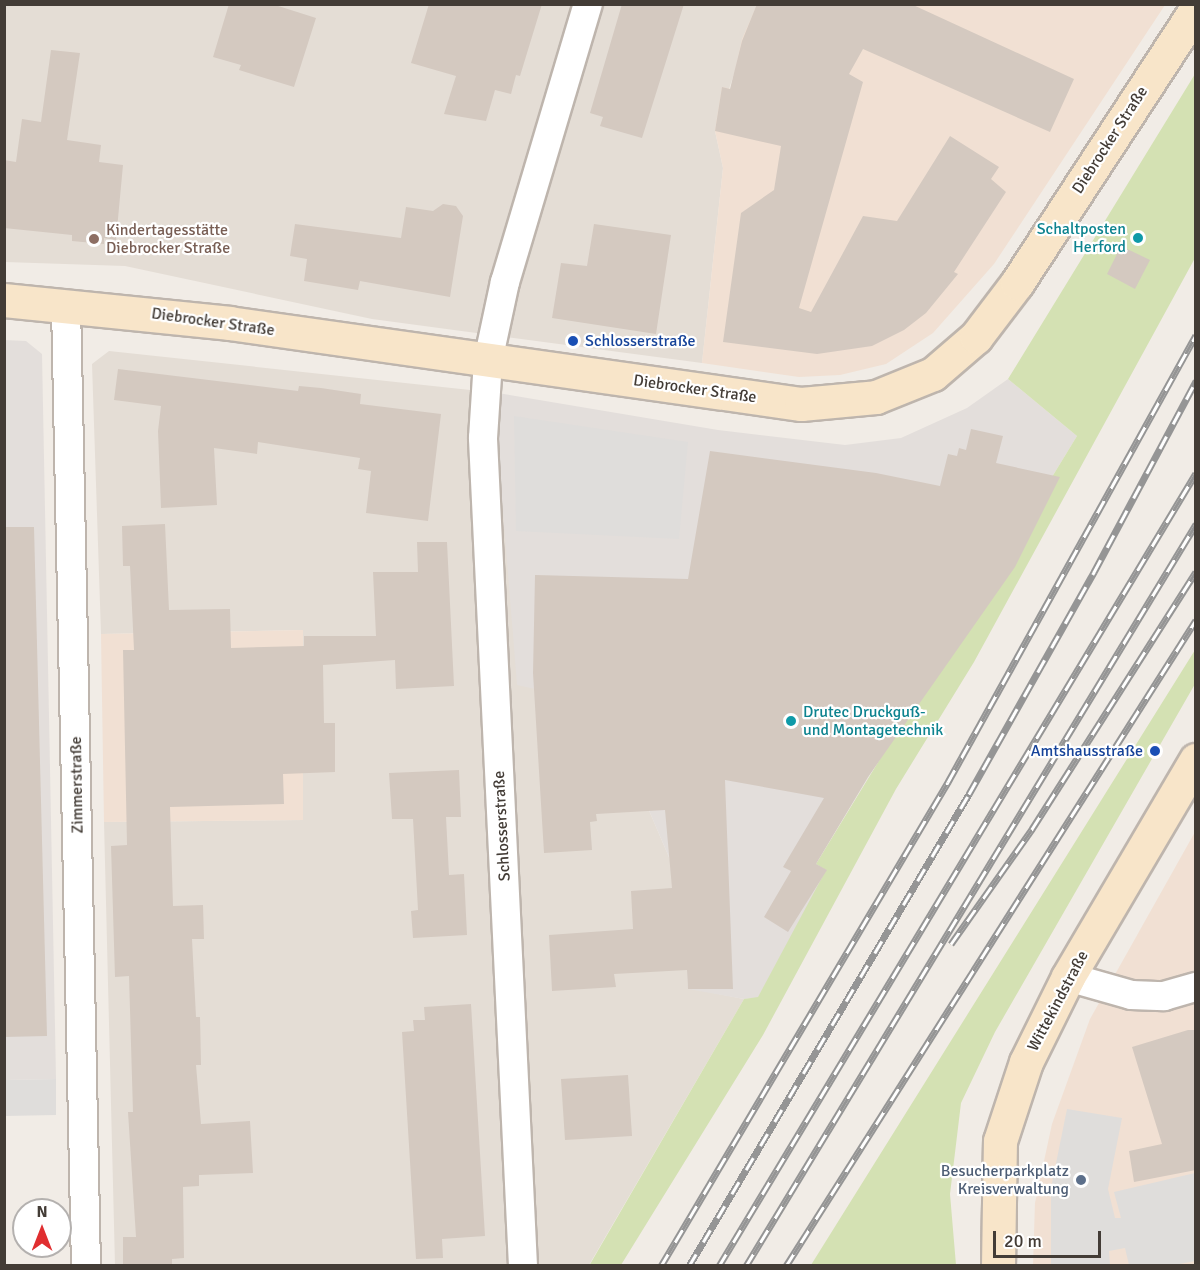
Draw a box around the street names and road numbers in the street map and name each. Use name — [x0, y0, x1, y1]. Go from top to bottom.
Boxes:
street label: Diebrocker Straße — [1068, 83, 1152, 197]
street label: Diebrocker Straße — [150, 304, 276, 340]
street label: Diebrocker Straße — [632, 371, 758, 407]
street label: Zimmerstraße — [67, 736, 87, 834]
street label: Schlosserstraße — [490, 770, 514, 882]
street label: Wittekindstraße — [1023, 948, 1093, 1054]

